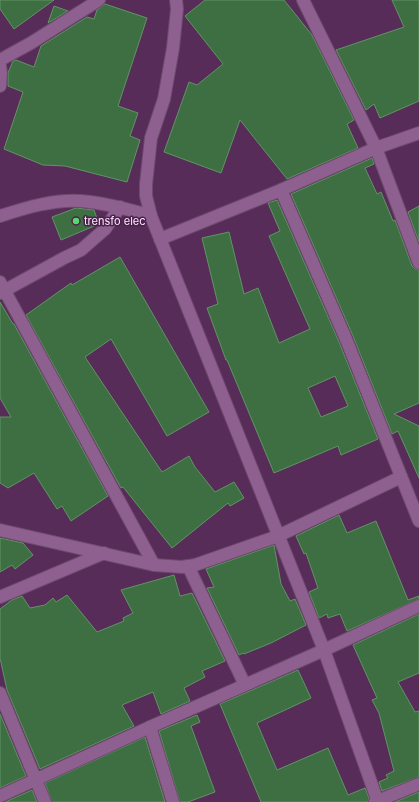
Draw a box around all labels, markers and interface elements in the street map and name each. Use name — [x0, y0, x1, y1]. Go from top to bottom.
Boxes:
place label: trensfo elec — [84, 214, 146, 228]
marker: trensfo elec — [71, 216, 81, 226]

